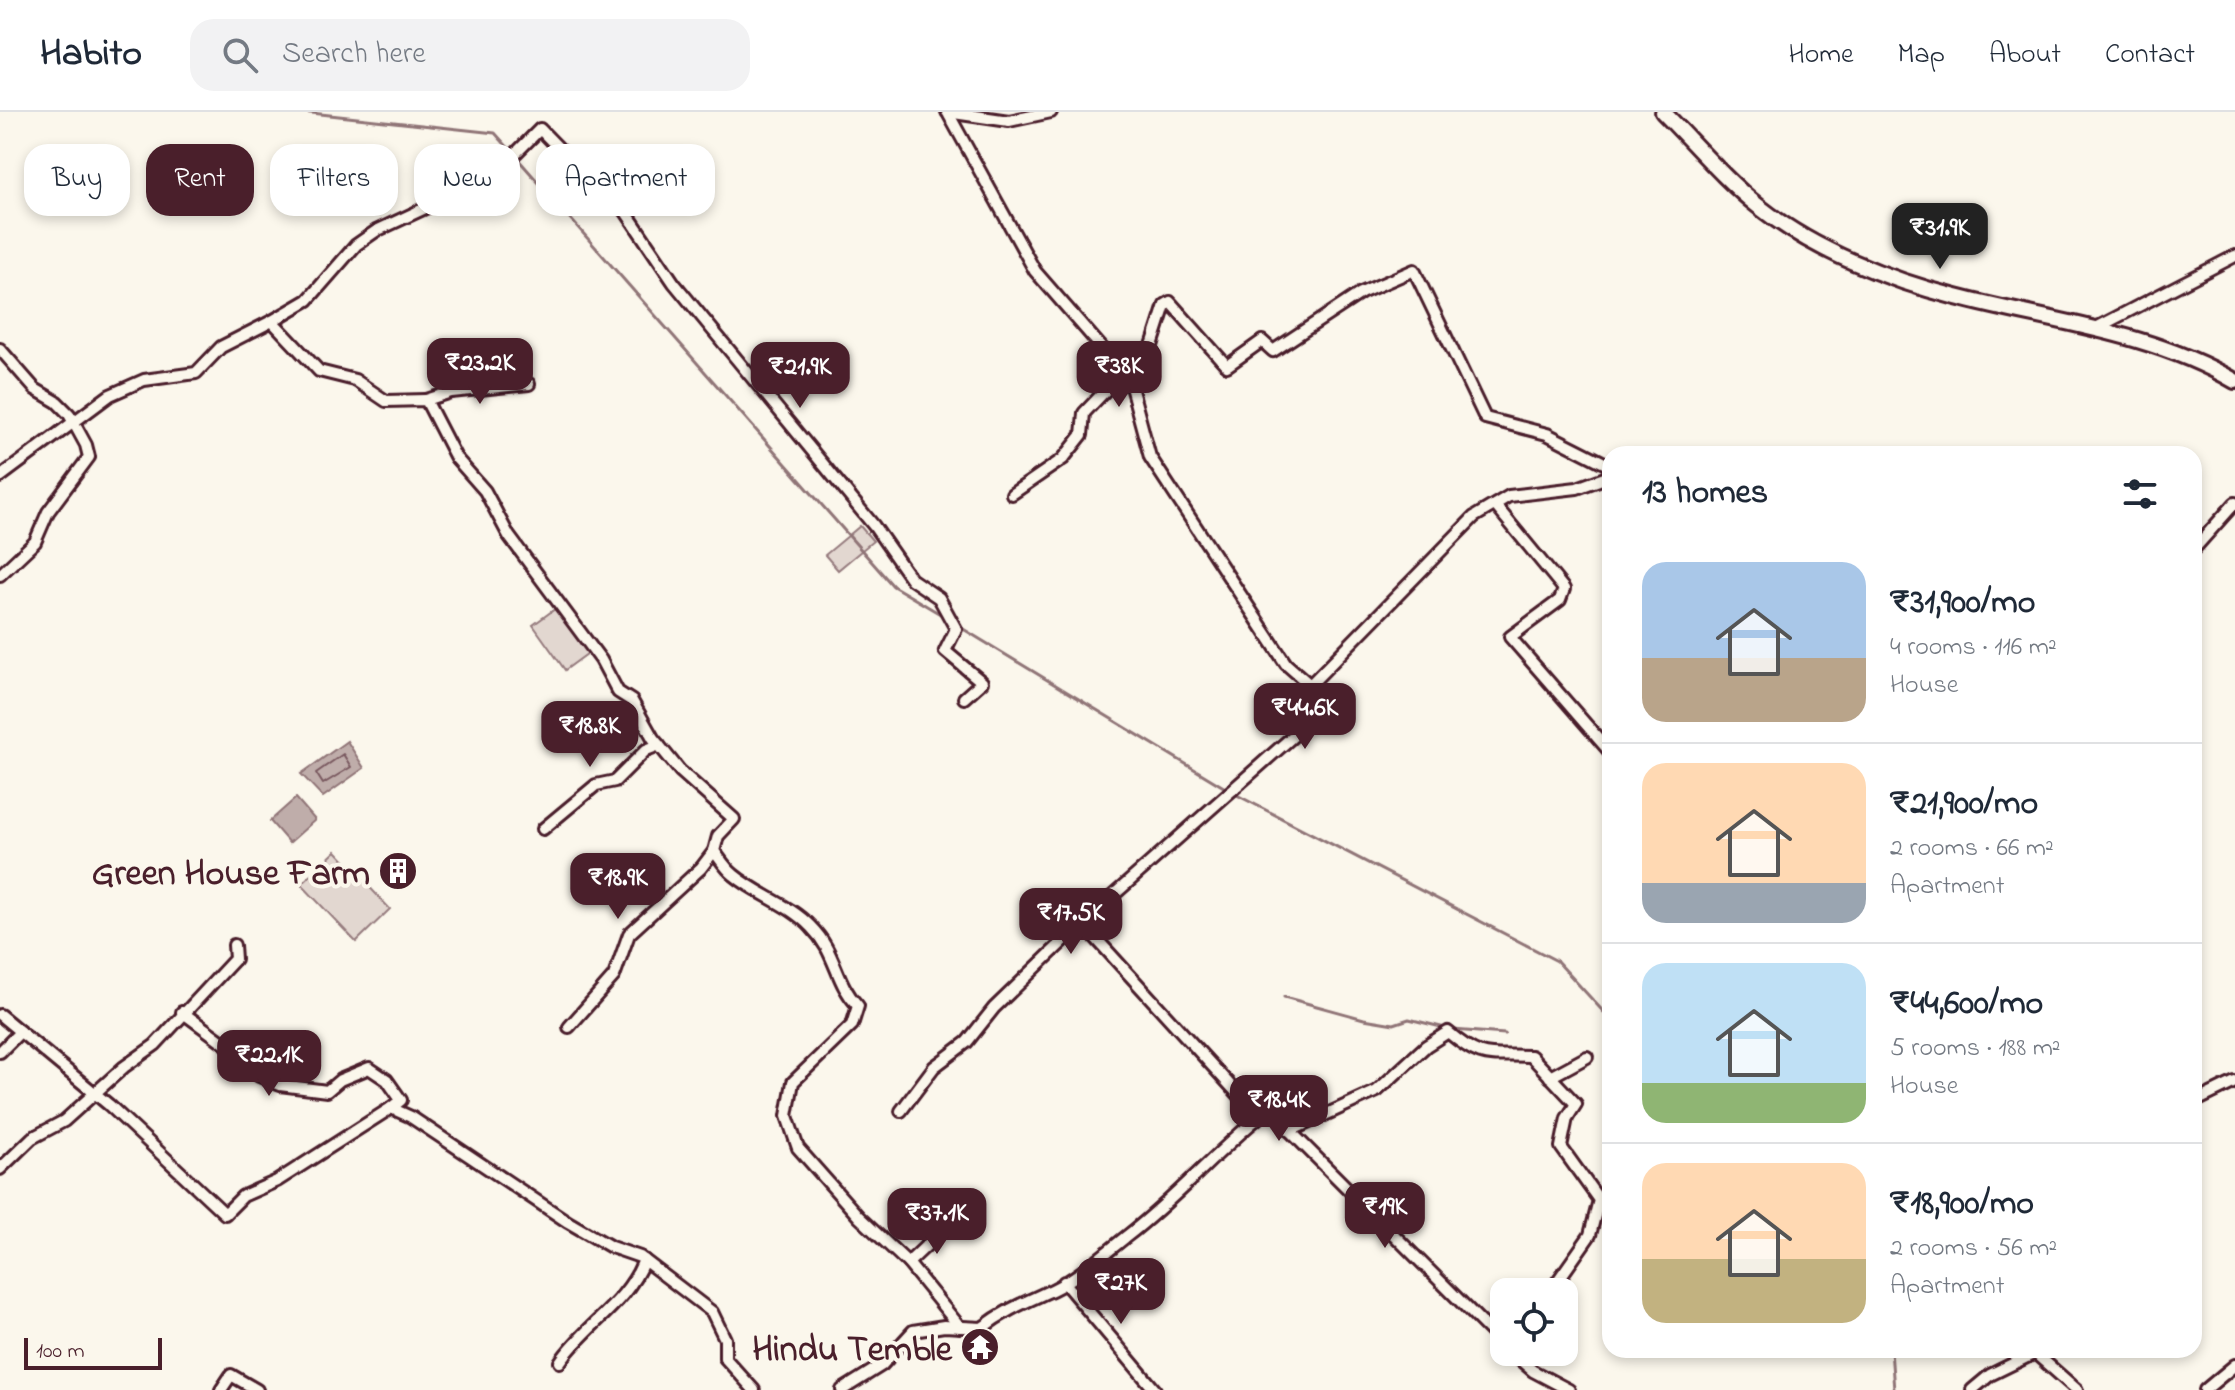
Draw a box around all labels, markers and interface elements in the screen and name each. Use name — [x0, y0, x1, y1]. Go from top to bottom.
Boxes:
search box — [190, 19, 750, 91]
text: Habito — [40, 27, 142, 83]
icon: search — [218, 33, 262, 77]
text: Search here — [282, 33, 426, 77]
text: Home — [1788, 35, 1854, 76]
text: Map — [1898, 35, 1945, 76]
text: About — [1989, 35, 2061, 76]
text: Contact — [2105, 35, 2195, 76]
chip: Buy — [24, 144, 130, 216]
chip: Rent — [146, 144, 254, 216]
chip: Filters — [270, 144, 398, 216]
chip: New — [414, 144, 520, 216]
chip: Apartment — [536, 144, 715, 216]
pin: ₹31.9K — [1875, 203, 2005, 271]
text: ₹31.9K — [1910, 210, 1970, 248]
pin: ₹23.2K — [415, 338, 545, 406]
pin: ₹38K — [1072, 341, 1166, 409]
pin: ₹21.9K — [735, 342, 865, 410]
text: ₹23.2K — [445, 345, 515, 383]
text: ₹38K — [1095, 348, 1143, 386]
text: ₹21.9K — [769, 349, 831, 387]
text: 13 homes — [1642, 469, 1768, 519]
icon: filters — [2118, 472, 2162, 516]
text: ₹31,900/mo — [1890, 579, 2035, 629]
icon: home — [1706, 594, 1802, 690]
text: 4 rooms · 116 m² — [1890, 629, 2057, 667]
text: House — [1890, 667, 1958, 705]
pin: ₹44.6K — [1240, 683, 1370, 751]
text: ₹44.6K — [1272, 690, 1338, 728]
pin: ₹18.8K — [525, 701, 655, 769]
text: ₹18.8K — [559, 708, 621, 746]
text: ₹21,900/mo — [1890, 780, 2038, 830]
icon: home — [1706, 795, 1802, 891]
text: 2 rooms · 66 m² — [1890, 830, 2054, 868]
place label: Green House Farm — [92, 849, 370, 902]
building icon: Green House Farm — [377, 850, 419, 892]
pin: ₹18.9K — [553, 853, 683, 921]
text: ₹18.9K — [588, 860, 648, 898]
text: Apartment — [1890, 868, 2004, 906]
pin: ₹17.5K — [1006, 888, 1136, 956]
text: ₹17.5K — [1037, 895, 1105, 933]
text: ₹44,600/mo — [1890, 980, 2043, 1030]
icon: home — [1706, 995, 1802, 1091]
pin: ₹22.1K — [204, 1030, 334, 1098]
text: 5 rooms · 188 m² — [1890, 1030, 2061, 1068]
text: ₹22.1K — [235, 1037, 303, 1075]
text: House — [1890, 1068, 1958, 1106]
pin: ₹18.4K — [1214, 1075, 1344, 1143]
text: ₹18.4K — [1248, 1082, 1310, 1120]
text: ₹18,900/mo — [1890, 1180, 2034, 1230]
pin: ₹19K — [1338, 1182, 1432, 1250]
pin: ₹37.1K — [872, 1188, 1002, 1256]
text: ₹19K — [1363, 1189, 1407, 1227]
text: ₹37.1K — [905, 1195, 969, 1233]
icon: home — [1706, 1195, 1802, 1291]
text: 2 rooms · 56 m² — [1890, 1230, 2057, 1268]
pin: ₹27K — [1074, 1258, 1168, 1326]
text: ₹27K — [1095, 1265, 1147, 1303]
text: Apartment — [1890, 1268, 2004, 1306]
map controls — [1490, 1278, 1578, 1366]
button: locate — [1490, 1278, 1578, 1366]
place label: Hindu Temble — [752, 1325, 953, 1378]
temple icon: Hindu Temble — [959, 1326, 1001, 1368]
scale bar — [24, 1334, 162, 1370]
text: 100 m — [36, 1336, 85, 1368]

